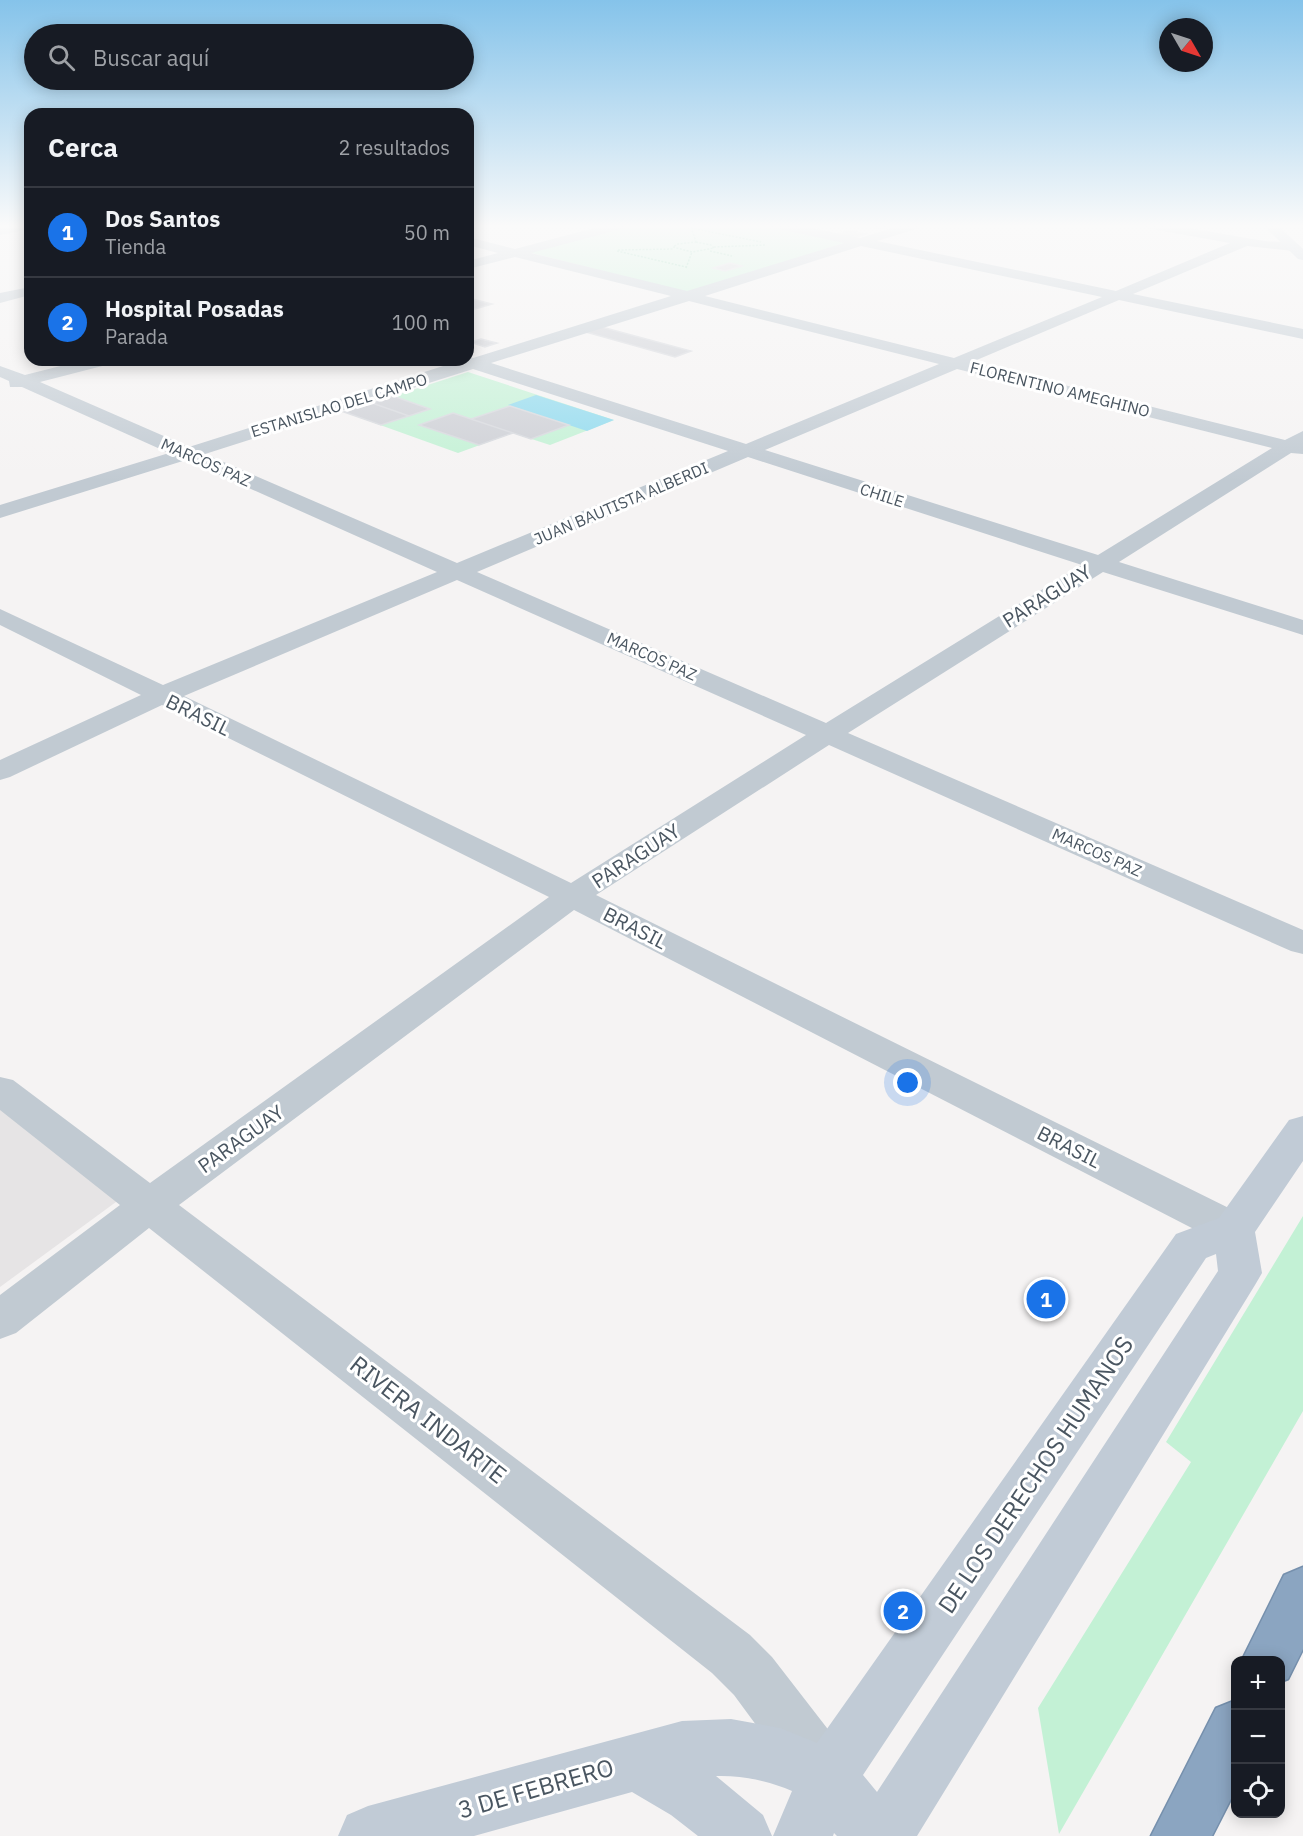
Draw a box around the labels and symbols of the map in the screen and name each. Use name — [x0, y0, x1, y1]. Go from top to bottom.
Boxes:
north arrow — [1159, 18, 1213, 72]
street label: FLORENTINO AMEGHINO — [968, 357, 1152, 421]
street label: ESTANISLAO DEL CAMPO — [248, 369, 430, 441]
street label: MARCOS PAZ — [158, 433, 254, 491]
street label: JUAN BAUTISTA ALBERDI — [531, 457, 711, 549]
street label: CHILE — [858, 479, 906, 511]
street label: PARAGUAY — [997, 558, 1096, 634]
street label: MARCOS PAZ — [604, 627, 700, 685]
street label: BRASIL — [162, 687, 235, 742]
street label: PARAGUAY — [586, 817, 685, 894]
street label: MARCOS PAZ — [1049, 823, 1145, 881]
street label: BRASIL — [599, 900, 672, 955]
your location — [893, 1068, 922, 1097]
street label: PARAGUAY — [192, 1098, 289, 1179]
street label: BRASIL — [1033, 1119, 1106, 1174]
pin: 1 — [1026, 1276, 1066, 1322]
street label: DE LOS DERECHOS HUMANOS — [930, 1330, 1140, 1619]
street label: RIVERA INDARTE — [344, 1348, 513, 1490]
pin: 2 — [884, 1588, 922, 1634]
street label: 3 DE FEBRERO — [454, 1751, 617, 1826]

